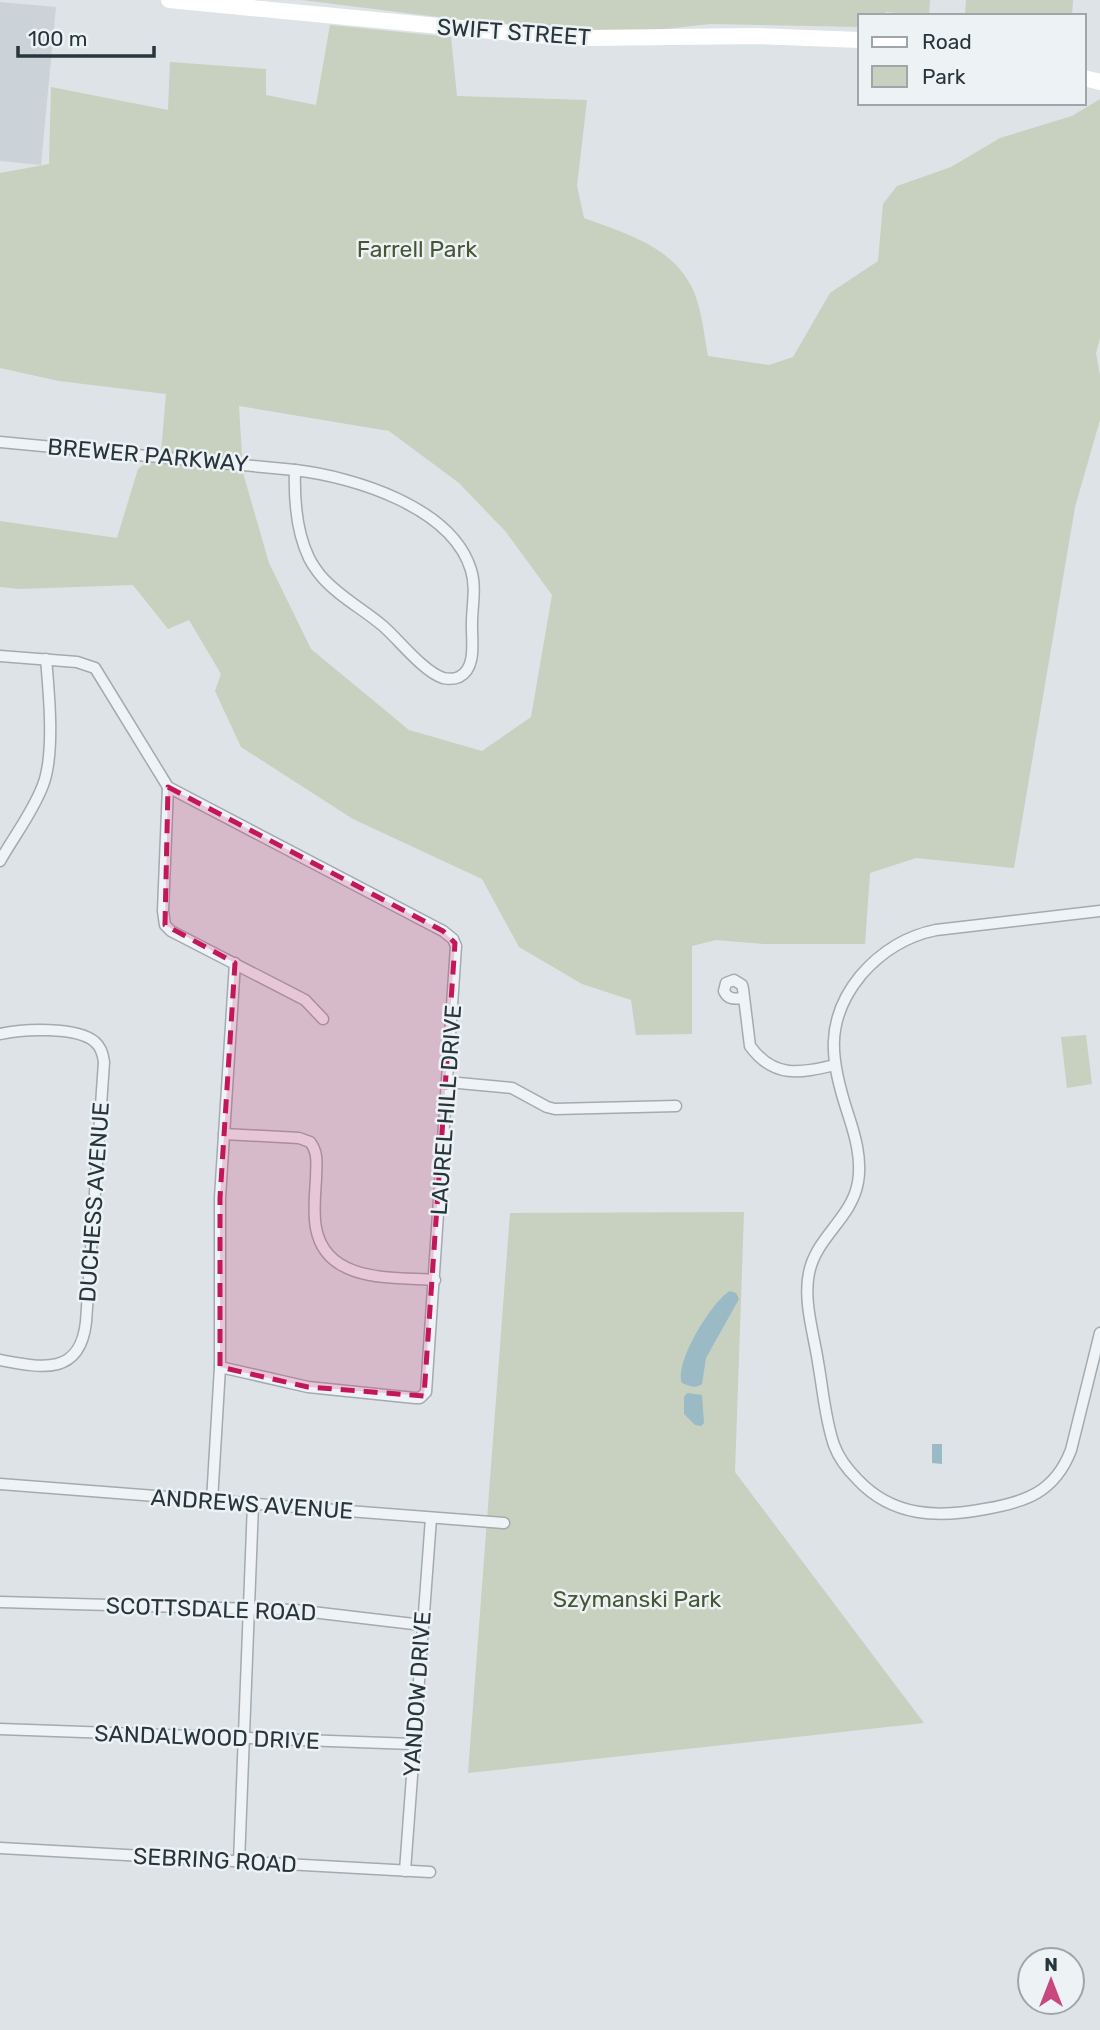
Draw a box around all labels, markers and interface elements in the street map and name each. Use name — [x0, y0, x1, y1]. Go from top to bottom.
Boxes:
street label: SWIFT STREET — [436, 13, 592, 51]
scale bar — [18, 14, 154, 58]
legend — [858, 14, 1086, 105]
text: 100 m — [28, 26, 87, 51]
text: Road — [922, 29, 972, 54]
text: Park — [922, 64, 966, 89]
park label: Farrell Park — [357, 235, 477, 263]
street label: BREWER PARKWAY — [46, 432, 250, 478]
street label: LAUREL HILL DRIVE — [425, 1004, 467, 1216]
street label: DUCHESS AVENUE — [73, 1101, 115, 1303]
street label: ANDREWS AVENUE — [150, 1483, 354, 1525]
park label: Szymanski Park — [553, 1585, 721, 1613]
street label: SCOTTSDALE ROAD — [105, 1591, 317, 1627]
street label: YANDOW DRIVE — [397, 1610, 437, 1778]
street label: SANDALWOOD DRIVE — [94, 1719, 320, 1755]
street label: SEBRING ROAD — [132, 1842, 298, 1878]
north arrow — [1016, 1946, 1086, 2016]
text: N — [1044, 1953, 1058, 1976]

